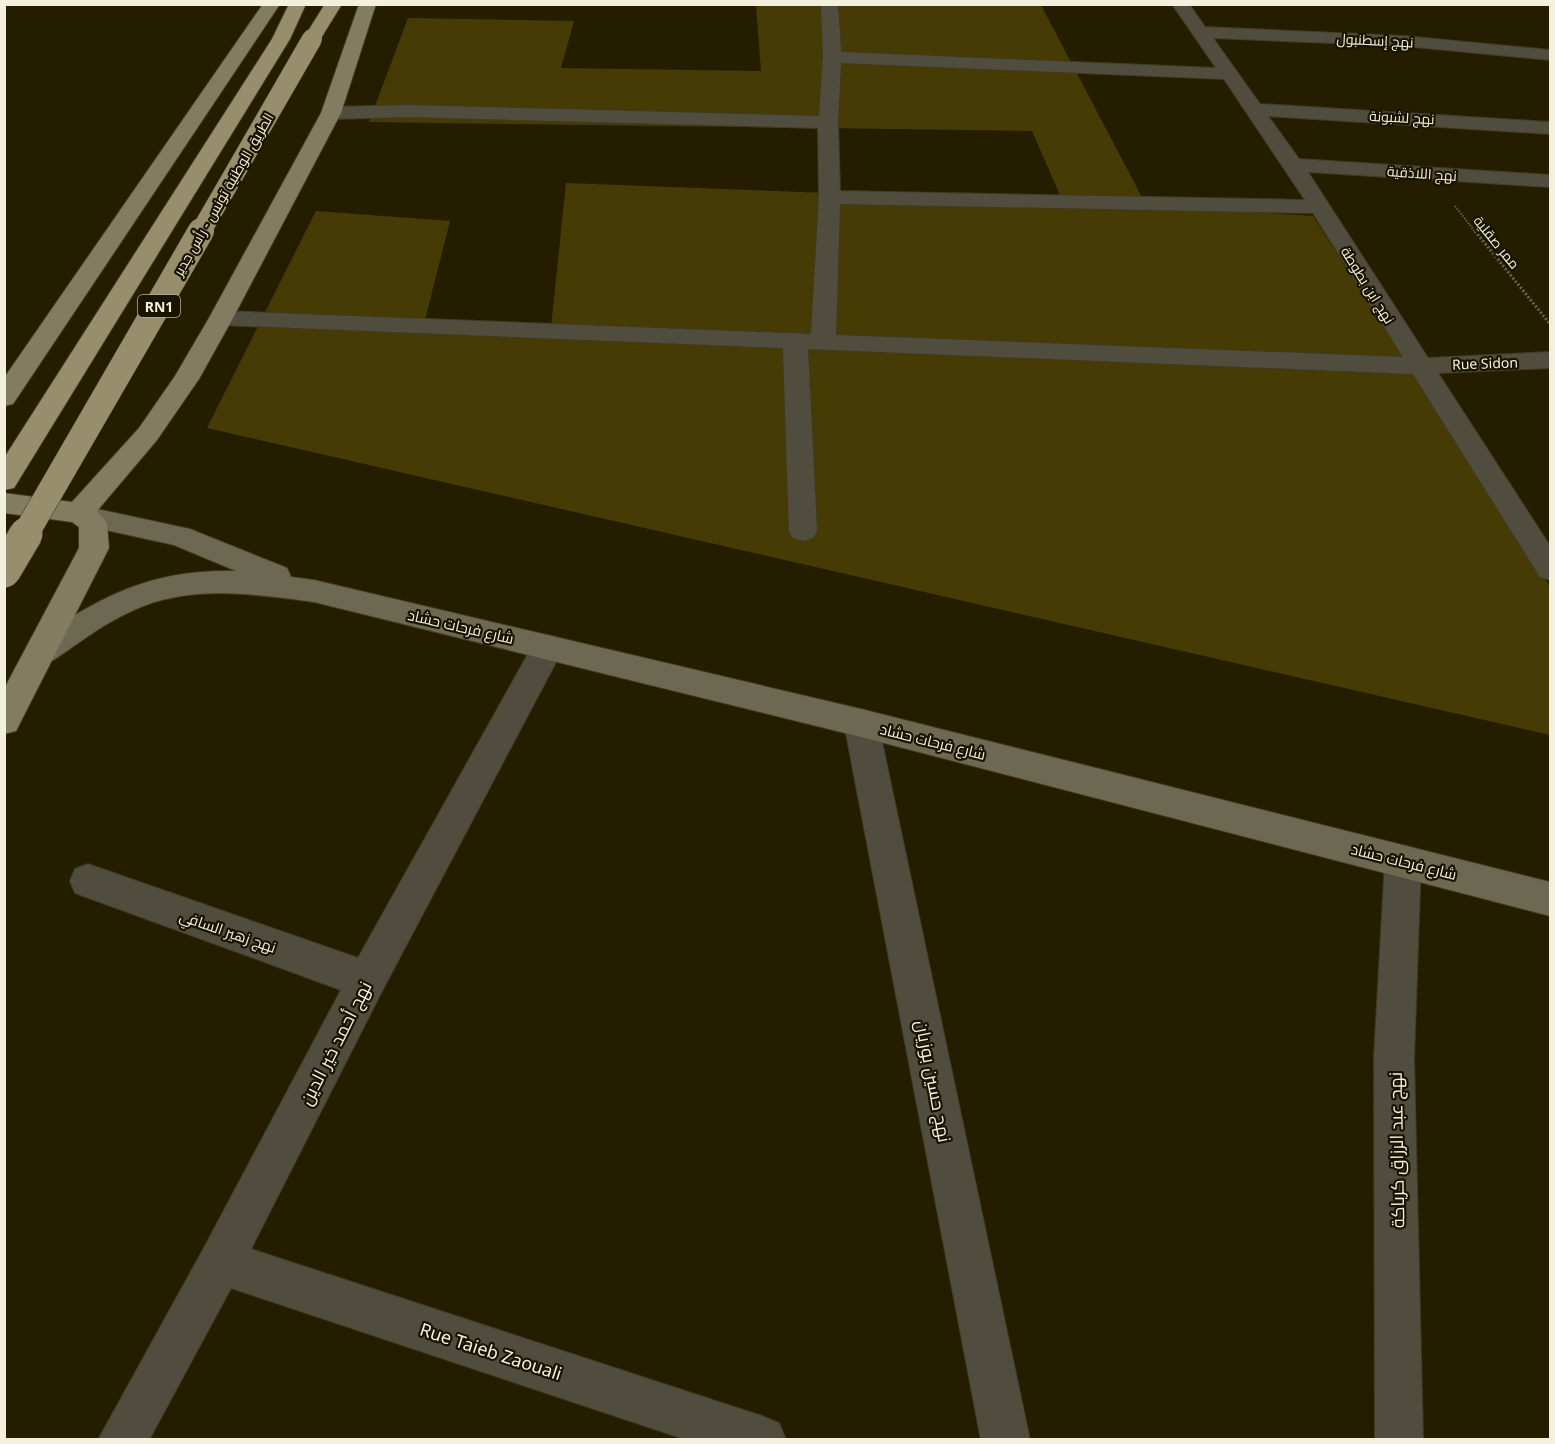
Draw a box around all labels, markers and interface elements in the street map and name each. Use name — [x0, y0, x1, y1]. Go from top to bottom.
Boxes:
street label: نهج إسطنبول — [1336, 29, 1414, 51]
street label: نهج لشبونة — [1369, 106, 1435, 128]
street label: الطريق الوطنية تونس - رأس جدير — [168, 109, 278, 280]
street label: نهج اللاذقية — [1386, 161, 1458, 185]
street label: ممر صقلية — [1470, 211, 1524, 273]
street label: نهج ابن بطوطة — [1337, 243, 1399, 327]
road number: RN1 — [138, 295, 180, 317]
street label: Rue Sidon — [1452, 352, 1518, 374]
street label: شارع فرحات حشاد — [406, 604, 516, 650]
street label: شارع فرحات حشاد — [878, 718, 988, 766]
street label: شارع فرحات حشاد — [1349, 838, 1459, 886]
street label: نهج زهير السافي — [176, 905, 279, 960]
street label: نهج أحمد خير الدين — [293, 977, 377, 1110]
street label: نهج حسين بوزيان — [909, 1018, 958, 1144]
street label: نهج عبد الرزاق كرباكة — [1383, 1072, 1410, 1228]
street label: Rue Taieb Zaouali — [417, 1317, 565, 1385]

